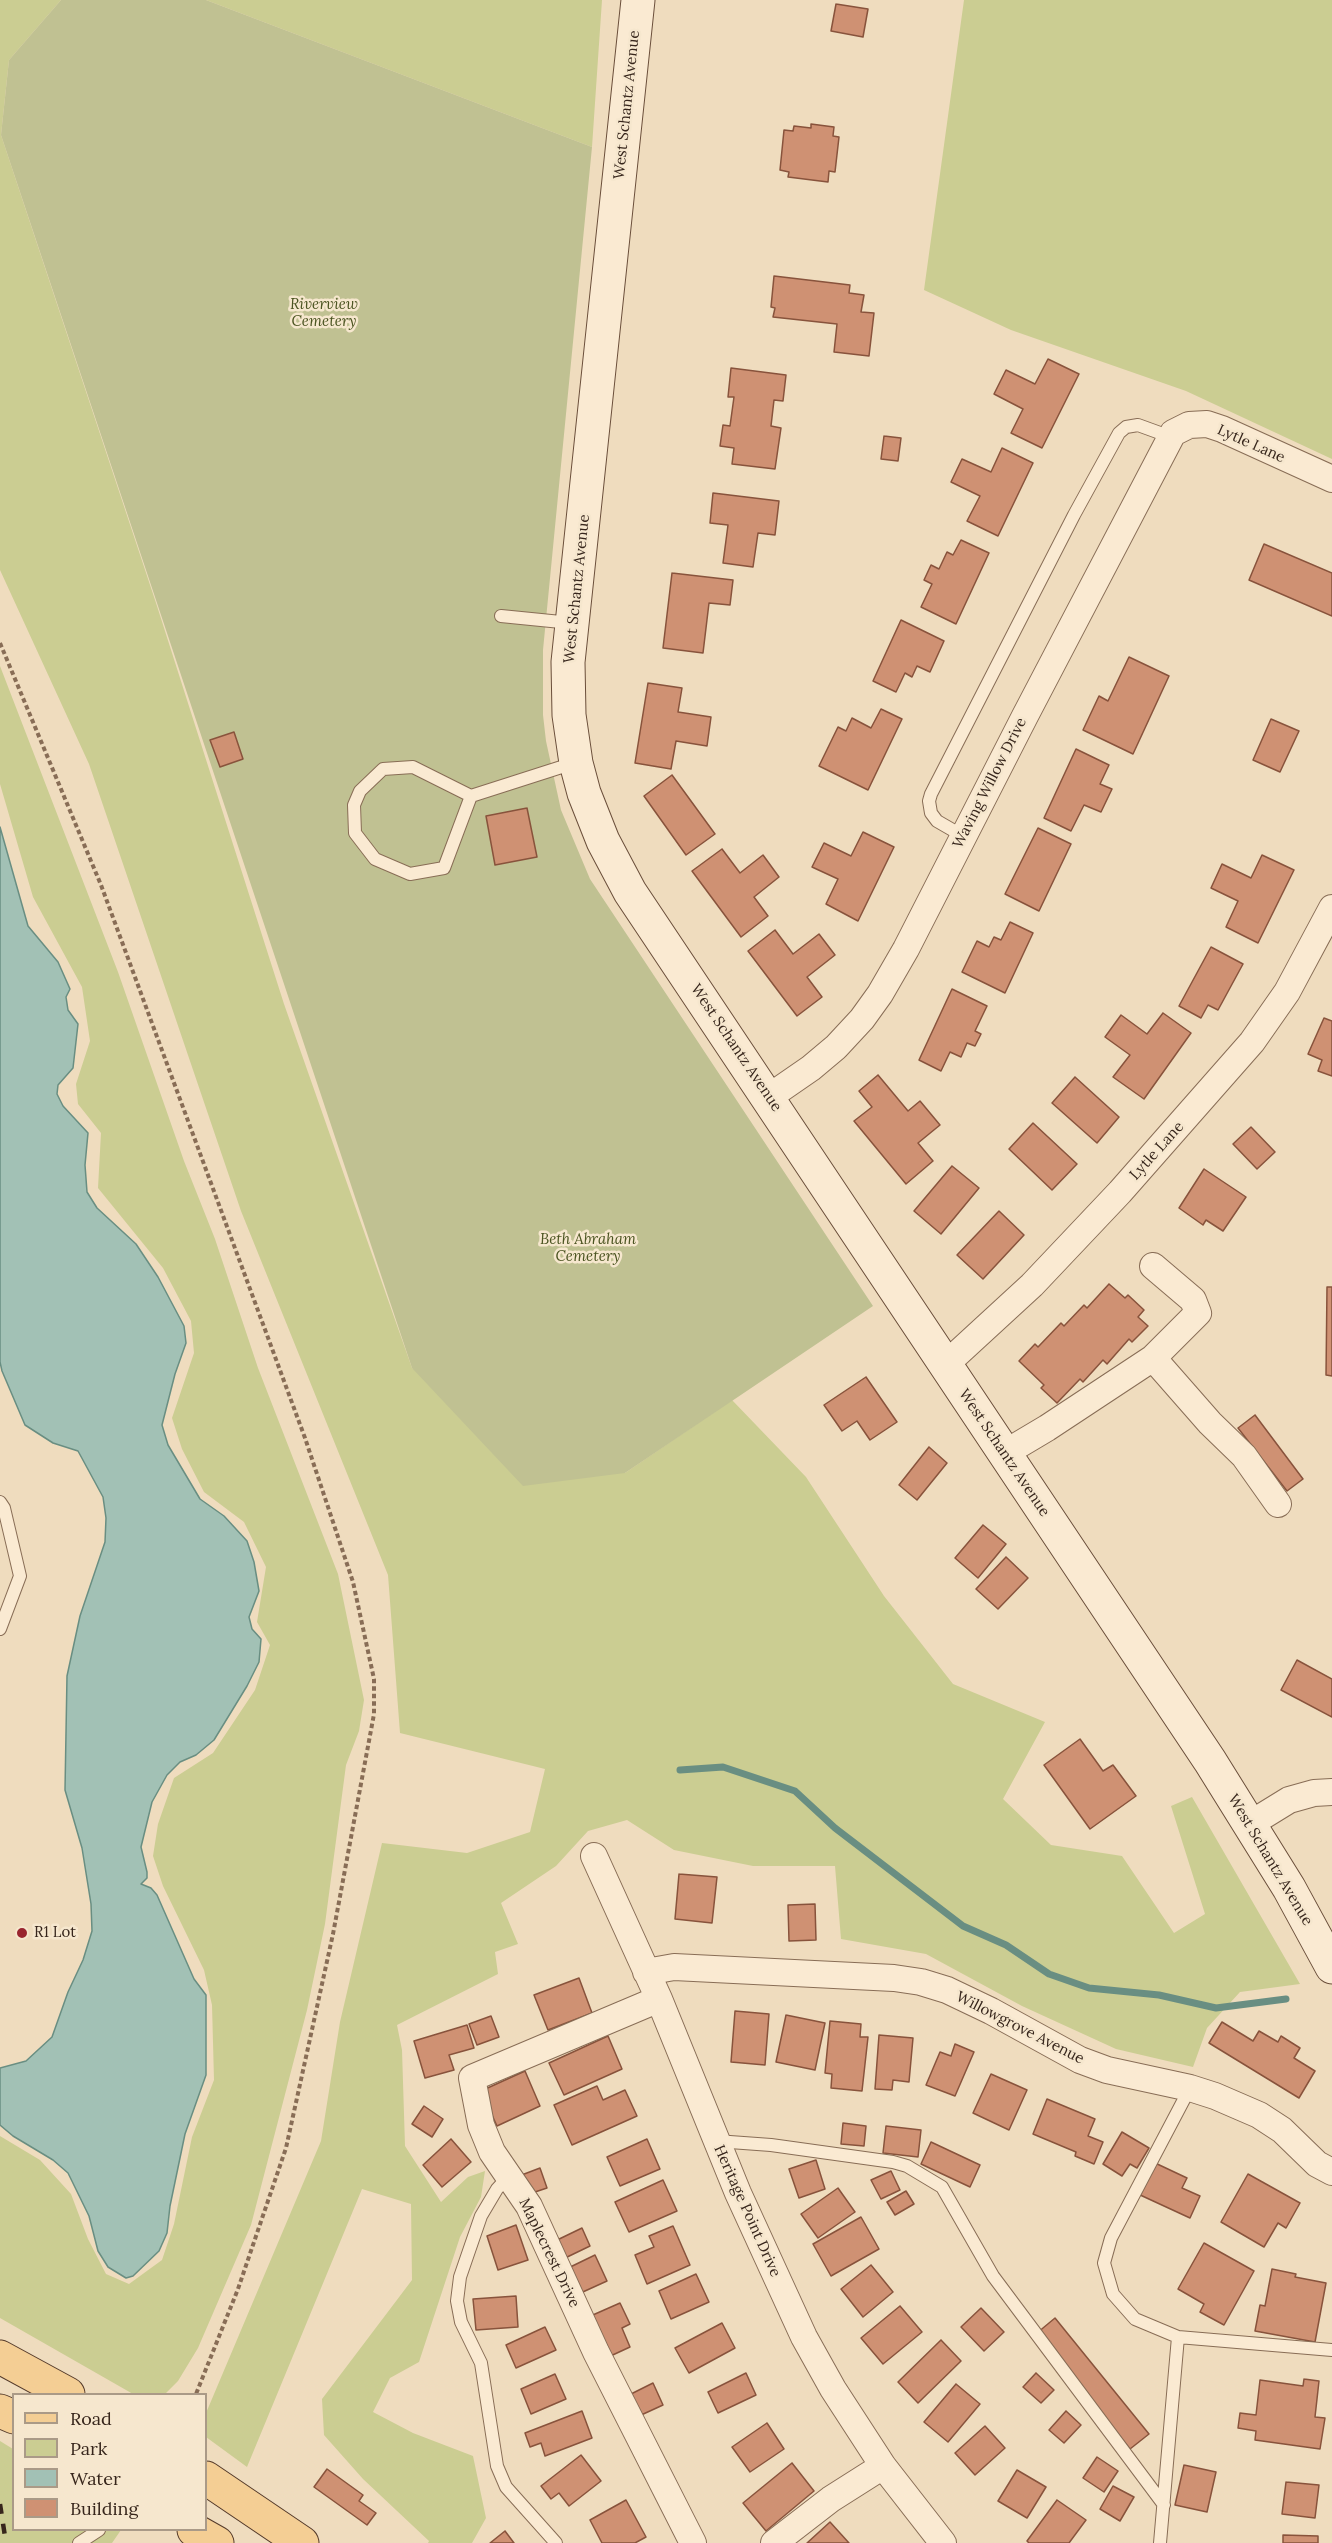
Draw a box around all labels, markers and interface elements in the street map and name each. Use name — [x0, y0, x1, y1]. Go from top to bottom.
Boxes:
street label: West Schantz Avenue — [610, 30, 644, 180]
park label: Riverview Cemetery — [290, 296, 358, 331]
street label: Lytle Lane — [1214, 421, 1288, 467]
street label: West Schantz Avenue — [560, 514, 594, 664]
street label: Waving Willow Drive — [949, 715, 1031, 851]
street label: West Schantz Avenue — [687, 981, 785, 1115]
street label: Lytle Lane — [1126, 1118, 1188, 1184]
park label: Beth Abraham Cemetery — [540, 1231, 636, 1266]
street label: West Schantz Avenue — [955, 1386, 1053, 1520]
street label: West Schantz Avenue — [1224, 1791, 1316, 1929]
place label: R1 Lot — [34, 1924, 76, 1942]
marker: R1 Lot — [15, 1926, 29, 1940]
street label: Willowgrove Avenue — [953, 1988, 1087, 2068]
street label: Heritage Point Drive — [710, 2142, 784, 2280]
street label: Maplecrest Drive — [515, 2195, 583, 2311]
legend — [12, 2393, 207, 2531]
text: Road — [70, 2407, 112, 2430]
text: Park — [70, 2437, 107, 2460]
text: Water — [70, 2467, 121, 2490]
text: Building — [70, 2497, 138, 2520]

